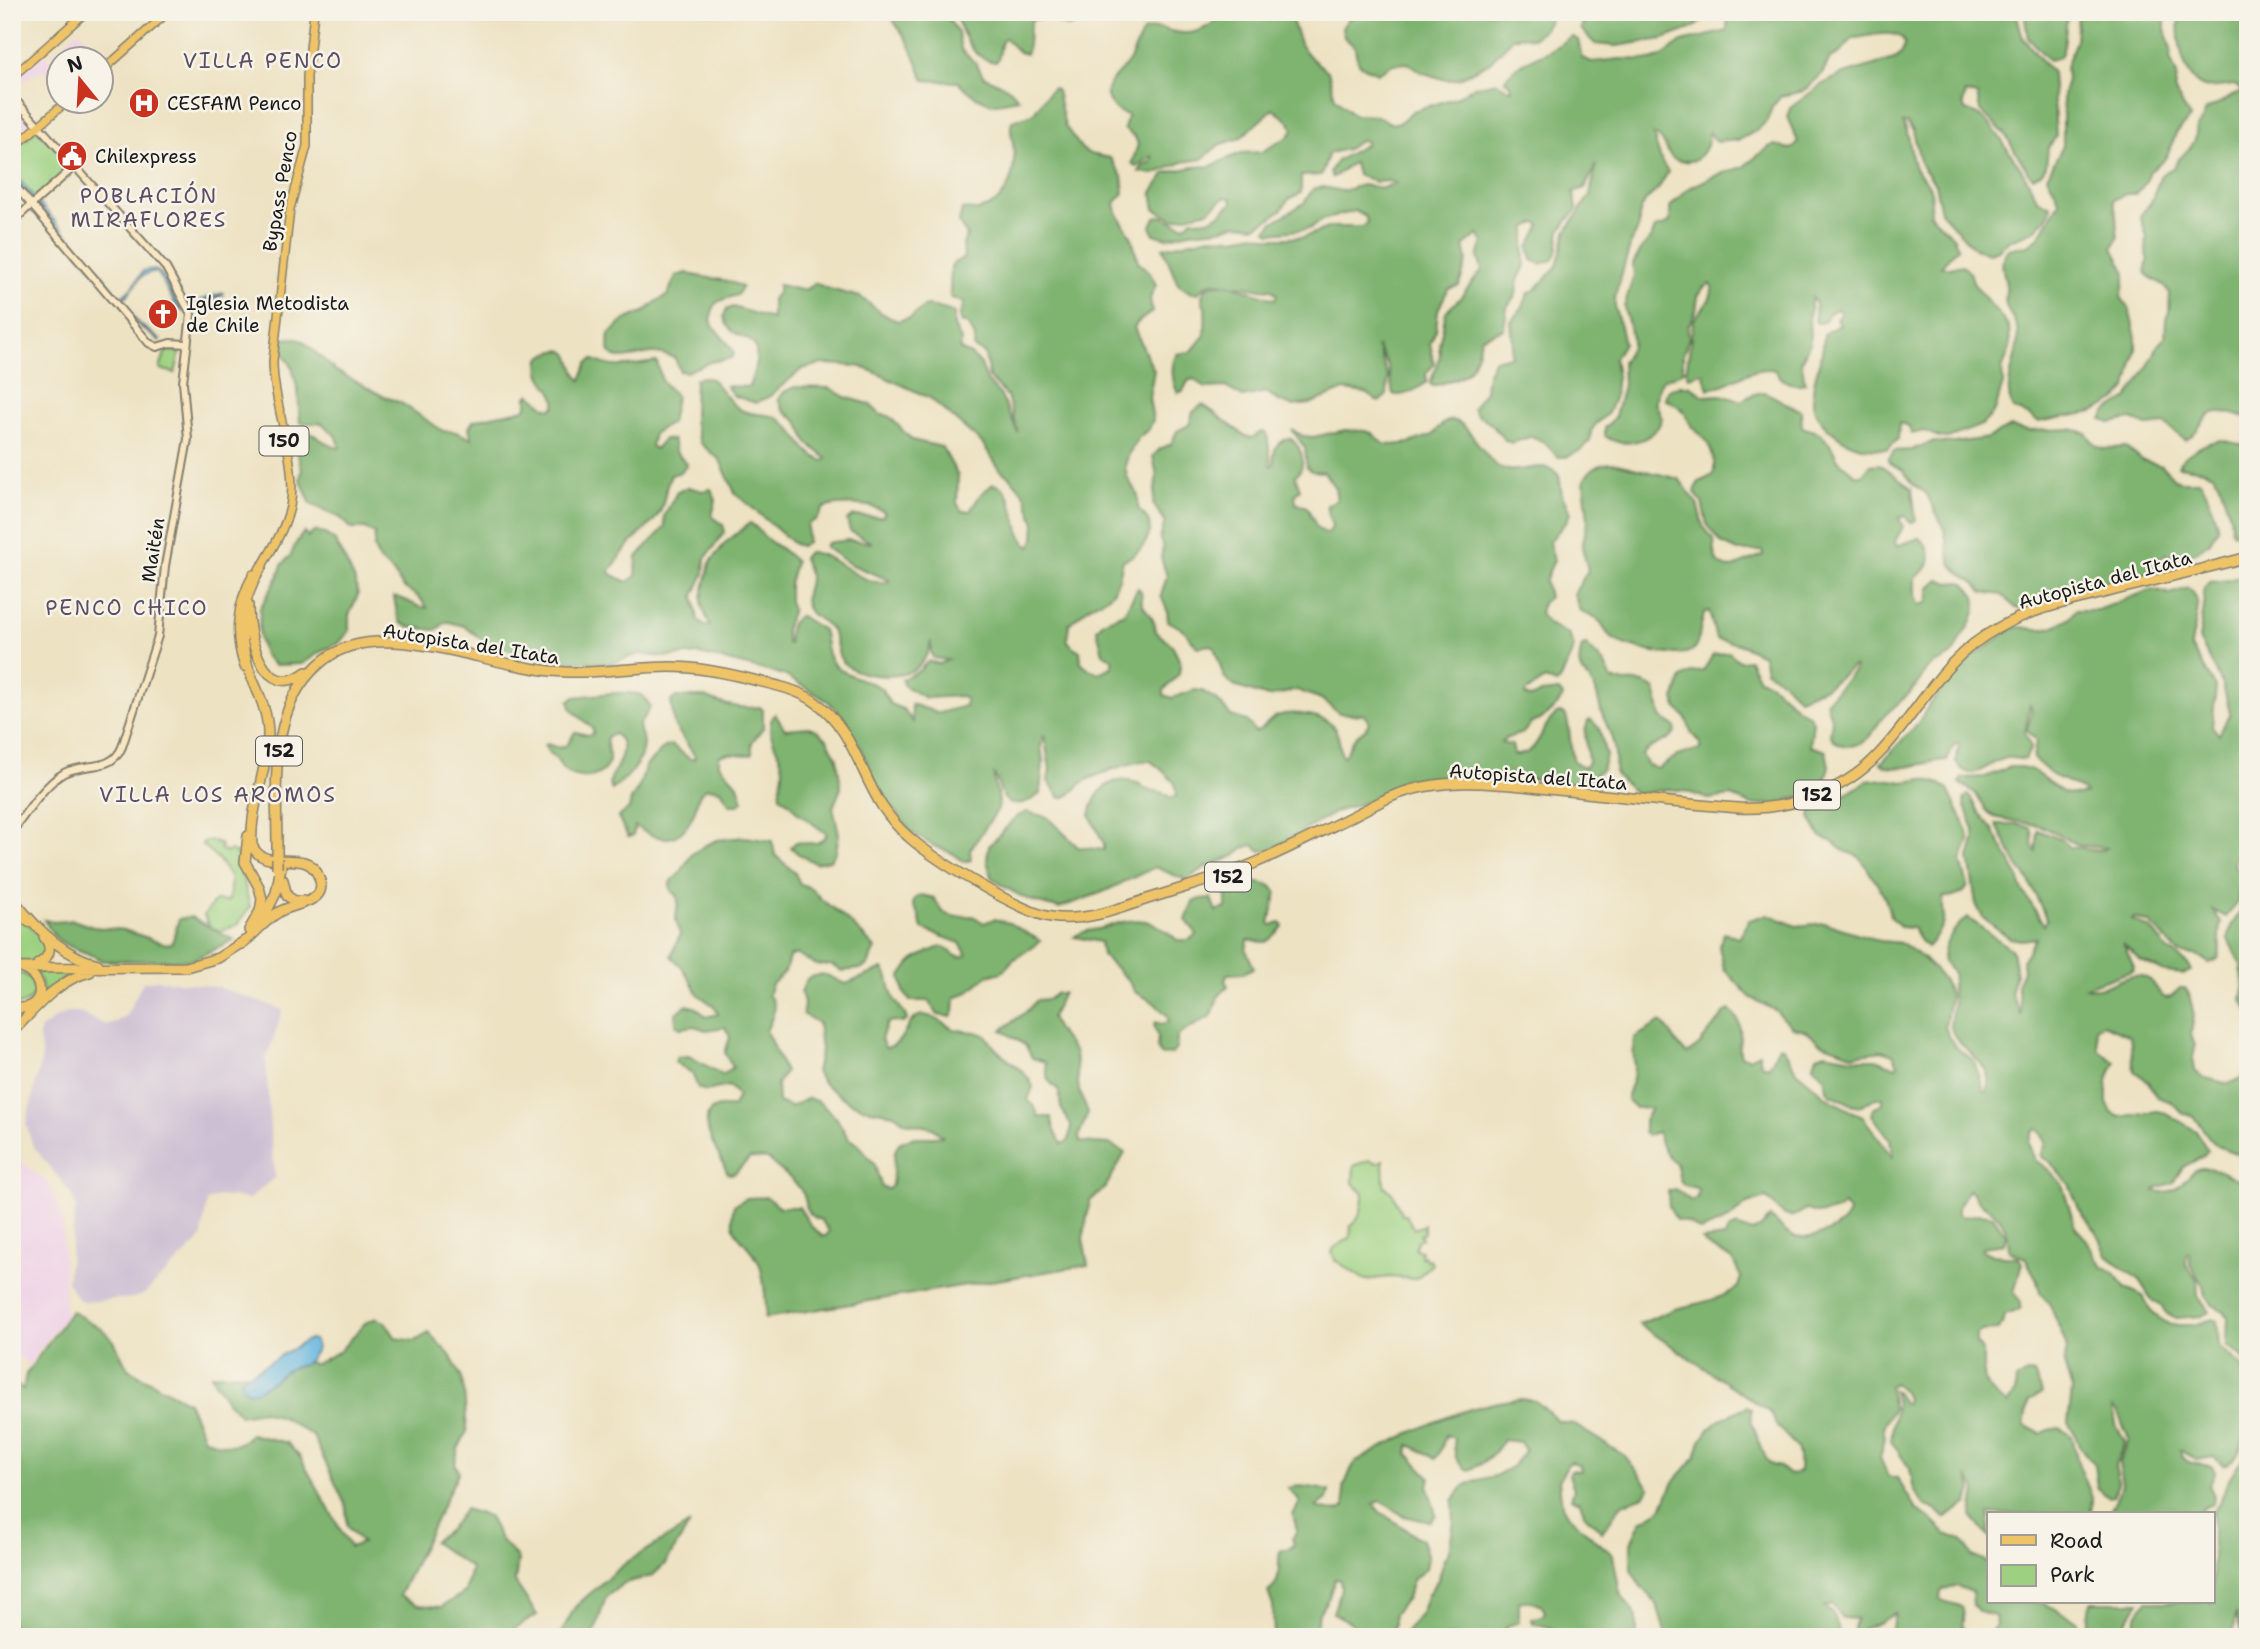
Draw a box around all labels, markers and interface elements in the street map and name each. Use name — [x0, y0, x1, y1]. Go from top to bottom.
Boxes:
north arrow — [46, 46, 116, 116]
district label: VILLA PENCO — [183, 47, 343, 75]
text: N — [64, 50, 86, 79]
hospital icon: CESFAM Penco — [127, 86, 161, 120]
place label: CESFAM Penco — [167, 91, 302, 116]
street label: Bypass Penco — [257, 128, 303, 254]
public building icon: Chilexpress — [55, 139, 89, 173]
place label: Chilexpress — [95, 144, 197, 169]
district label: POBLACIÓN MIRAFLORES — [71, 181, 227, 234]
place label: Iglesia Metodista de Chile — [186, 291, 349, 338]
church icon: Iglesia Metodista de Chile — [146, 297, 180, 331]
road number: 150 — [260, 426, 308, 456]
street label: Maitén — [136, 516, 170, 584]
street label: Autopista del Itata — [2016, 545, 2195, 615]
district label: PENCO CHICO — [45, 594, 209, 622]
street label: Autopista del Itata — [381, 618, 561, 670]
road number: 152 — [256, 736, 302, 766]
street label: Autopista del Itata — [1448, 758, 1628, 796]
road number: 152 — [1794, 780, 1840, 810]
district label: VILLA LOS AROMOS — [99, 781, 337, 809]
road number: 152 — [1205, 862, 1251, 892]
legend — [1987, 1512, 2214, 1604]
text: Road — [2050, 1527, 2103, 1555]
text: Park — [2050, 1561, 2095, 1589]

